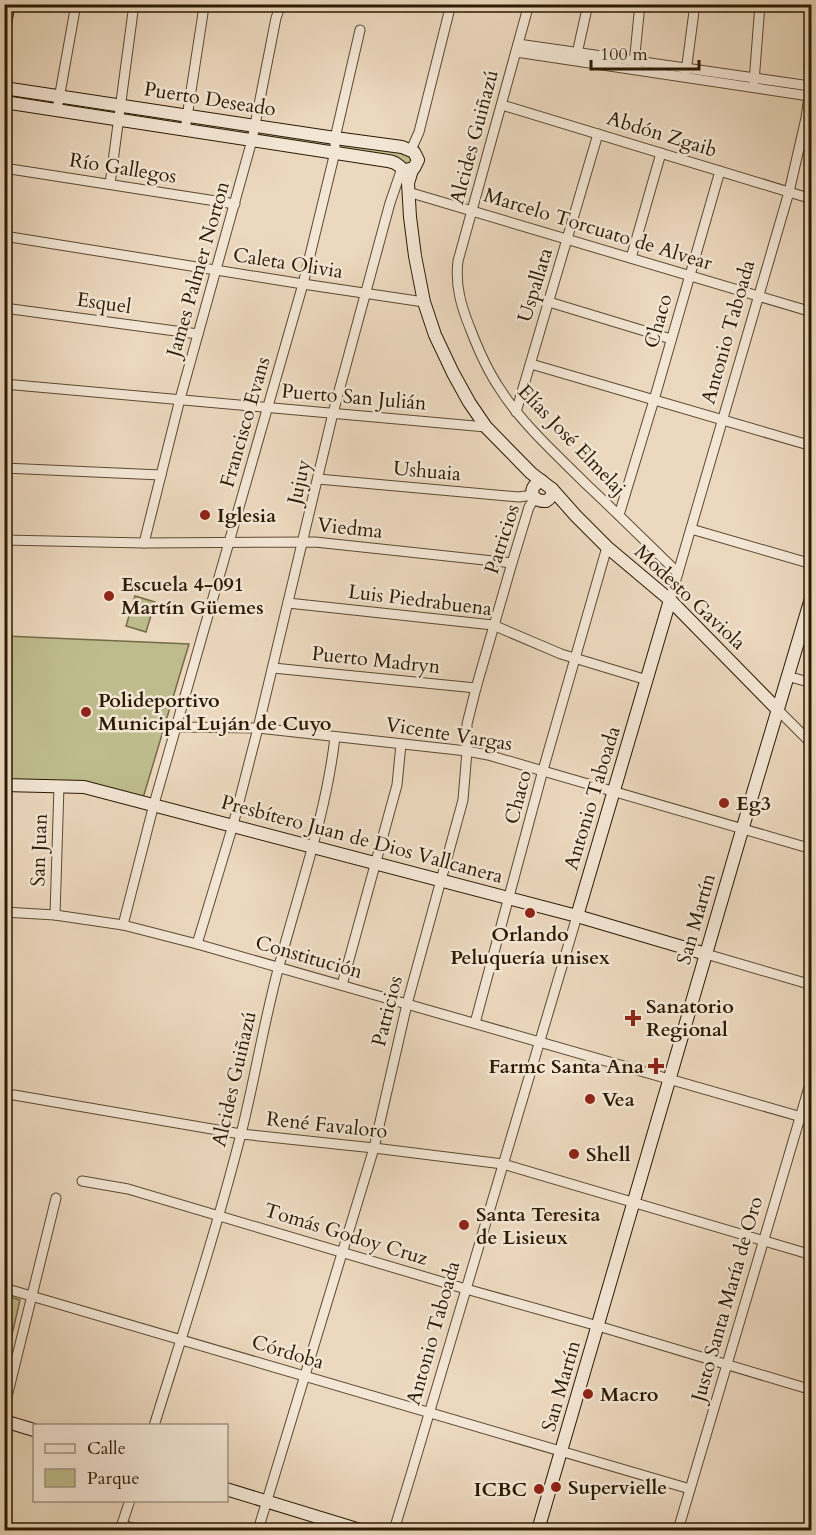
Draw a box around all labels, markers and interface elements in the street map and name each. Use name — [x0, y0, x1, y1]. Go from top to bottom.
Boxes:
scale bar — [591, 33, 699, 71]
text: 100 m — [600, 42, 648, 67]
street label: Alcides Guiñazú — [443, 67, 505, 207]
street label: Puerto Deseado — [142, 75, 278, 123]
street label: Abdón Zgaib — [604, 104, 720, 164]
street label: Río Gallegos — [67, 146, 179, 190]
street label: James Palmer Norton — [159, 178, 236, 363]
street label: Marcelo Torcuato de Alvear — [480, 181, 716, 277]
street label: Caleta Olivia — [231, 241, 345, 285]
street label: Uspallata — [511, 244, 559, 325]
street label: Antonio Taboada — [695, 256, 762, 407]
street label: Esquel — [75, 286, 133, 320]
street label: Chaco — [637, 291, 679, 351]
street label: Francisco Evans — [213, 354, 277, 490]
street label: Puerto San Julián — [280, 377, 428, 417]
street label: Elías José Elmelaj — [512, 378, 632, 502]
street label: Ushuaia — [392, 455, 462, 487]
street label: Jujuy — [280, 457, 317, 510]
street label: Patricios — [478, 501, 526, 577]
place label: Iglesia — [217, 502, 276, 529]
marker: Iglesia — [198, 508, 212, 522]
street label: Viedma — [316, 511, 384, 545]
street label: Modesto Gaviola — [628, 538, 752, 656]
place label: Escuela 4-091 Martín Güemes — [121, 571, 264, 621]
street label: Luis Piedrabuena — [347, 578, 494, 622]
marker: Escuela 4-091 Martín Güemes — [102, 589, 116, 603]
street label: Puerto Madryn — [310, 640, 442, 680]
place label: Polideportivo Municipal Luján de Cuyo — [98, 687, 332, 737]
marker: Polideportivo Municipal Luján de Cuyo — [79, 705, 93, 719]
street label: Vicente Vargas — [384, 711, 514, 757]
street label: Antonio Taboada — [557, 723, 627, 873]
street label: Chaco — [498, 767, 538, 827]
street label: Presbítero Juan de Dios Vallcanera — [218, 788, 506, 890]
place label: Eg3 — [736, 790, 771, 817]
marker: Eg3 — [717, 796, 731, 810]
street label: San Juan — [24, 812, 54, 887]
street label: San Martín — [670, 870, 722, 968]
marker: Orlando Peluquería unisex — [523, 906, 537, 920]
place label: Orlando Peluquería unisex — [450, 921, 610, 971]
street label: Constitución — [252, 929, 366, 985]
street label: Patricios — [365, 973, 409, 1049]
place label: Sanatorio Regional — [646, 993, 734, 1043]
street label: Alcides Guiñazú — [205, 1009, 263, 1149]
marker: Sanatorio Regional — [624, 1009, 642, 1027]
place label: Farmc Santa Ana — [489, 1053, 644, 1080]
marker: Farmc Santa Ana — [649, 1059, 663, 1073]
place label: Vea — [602, 1086, 635, 1113]
marker: Vea — [583, 1092, 597, 1106]
street label: René Favaloro — [265, 1105, 389, 1145]
place label: Shell — [586, 1141, 631, 1168]
marker: Shell — [567, 1147, 581, 1161]
street label: Justo Santa María de Oro — [684, 1193, 769, 1408]
street label: Tomás Godoy Cruz — [261, 1196, 431, 1272]
place label: Santa Teresita de Lisieux — [476, 1201, 601, 1251]
marker: Santa Teresita de Lisieux — [457, 1218, 471, 1232]
street label: Antonio Taboada — [400, 1257, 467, 1408]
street label: Córdoba — [249, 1328, 328, 1376]
street label: San Martín — [535, 1337, 587, 1435]
place label: Macro — [600, 1381, 659, 1408]
marker: Macro — [581, 1387, 595, 1401]
legend — [33, 1424, 228, 1502]
text: Calle — [87, 1436, 126, 1461]
text: Parque — [87, 1466, 140, 1491]
place label: Supervielle — [568, 1474, 667, 1501]
place label: ICBC — [474, 1476, 527, 1503]
marker: Supervielle — [549, 1480, 563, 1494]
marker: ICBC — [532, 1482, 546, 1496]

